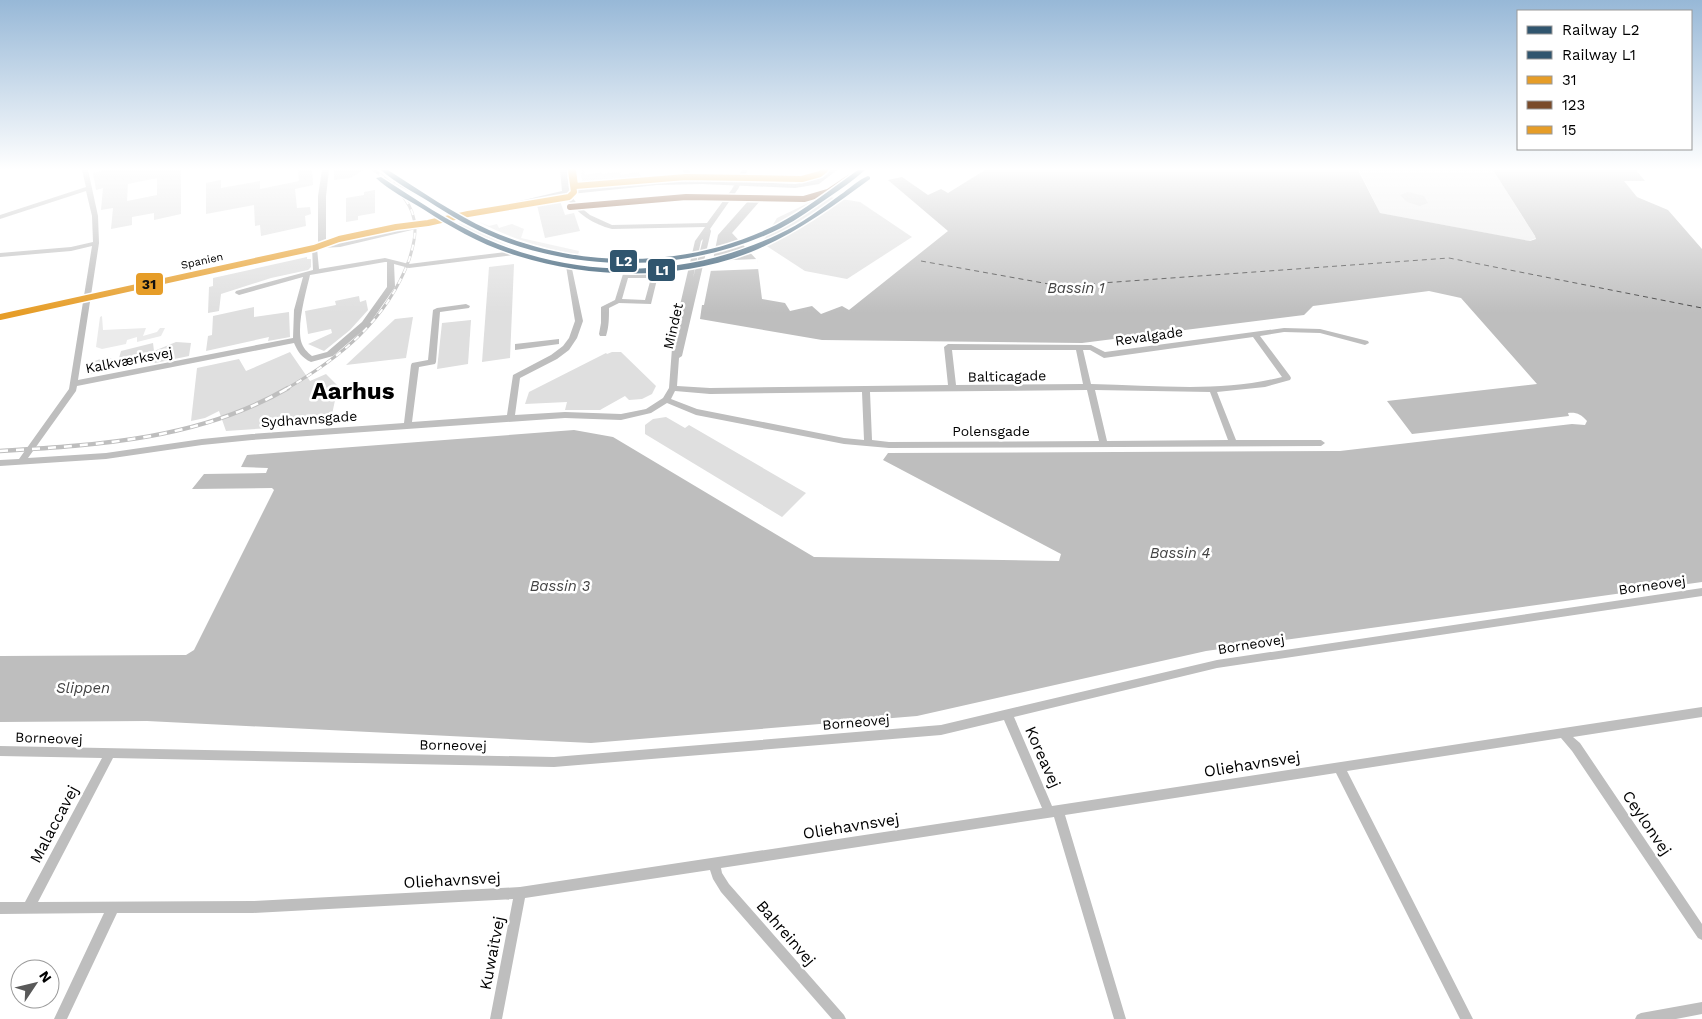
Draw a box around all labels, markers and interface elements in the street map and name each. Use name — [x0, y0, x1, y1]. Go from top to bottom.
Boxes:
legend — [1517, 10, 1692, 150]
text: Railway L2 — [1562, 21, 1639, 39]
text: Railway L1 — [1562, 46, 1636, 64]
text: 31 — [1562, 71, 1577, 89]
text: 123 — [1562, 96, 1585, 114]
text: 15 — [1562, 121, 1577, 139]
line badge: L2 — [609, 249, 638, 273]
street label: Spanien — [180, 250, 224, 272]
text: L2 — [616, 253, 632, 269]
line badge: L1 — [647, 258, 676, 282]
text: L1 — [655, 262, 669, 278]
line badge: 31 — [135, 272, 164, 296]
text: 31 — [142, 276, 156, 292]
water label: Bassin 1 — [1047, 279, 1105, 297]
street label: Mindet — [660, 301, 686, 351]
street label: Revalgade — [1114, 323, 1184, 349]
street label: Kalkværksvej — [84, 344, 174, 376]
street label: Balticagade — [968, 367, 1046, 385]
district label: Aarhus — [312, 377, 395, 405]
street label: Sydhavnsgade — [260, 408, 358, 430]
street label: Polensgade — [952, 423, 1030, 439]
water label: Bassin 4 — [1150, 544, 1211, 562]
street label: Borneovej — [1617, 572, 1687, 598]
water label: Bassin 3 — [530, 577, 590, 595]
street label: Borneovej — [1216, 631, 1286, 657]
water label: Slippen — [56, 679, 110, 697]
street label: Borneovej — [822, 711, 890, 733]
street label: Koreavej — [1021, 723, 1065, 791]
street label: Borneovej — [15, 729, 83, 747]
street label: Borneovej — [419, 736, 487, 754]
street label: Oliehavnsvej — [1202, 747, 1302, 781]
street label: Malaccavej — [26, 782, 82, 866]
street label: Ceylonvej — [1618, 787, 1676, 859]
street label: Oliehavnsvej — [801, 809, 901, 843]
street label: Oliehavnsvej — [403, 868, 501, 892]
street label: Bahreinvej — [752, 896, 820, 970]
street label: Kuwaitvej — [476, 914, 508, 992]
north arrow — [10, 959, 60, 1009]
text: N — [36, 968, 55, 985]

